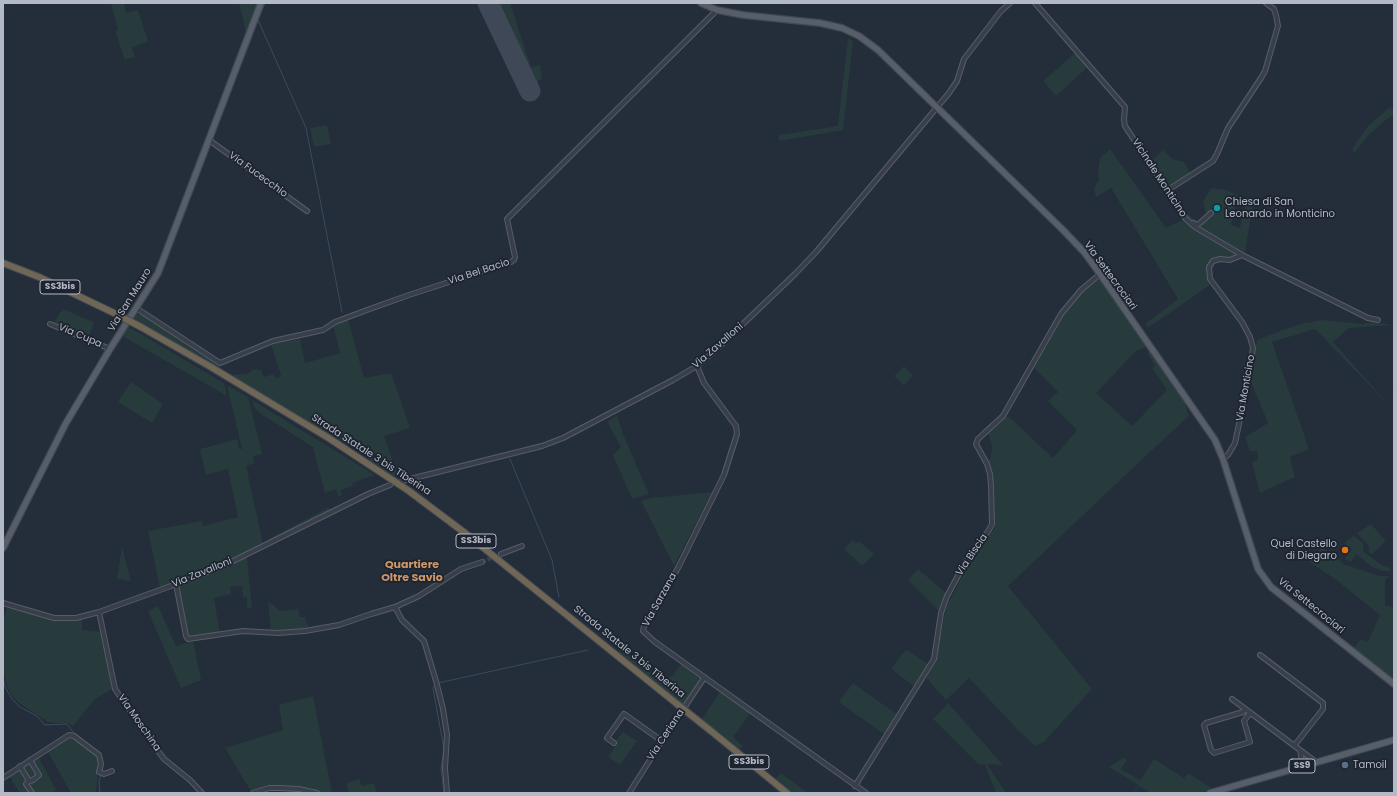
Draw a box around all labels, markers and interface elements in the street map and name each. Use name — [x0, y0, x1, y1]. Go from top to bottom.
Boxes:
street label: Vicinale Monticino — [1129, 137, 1189, 219]
street label: Via Fucecchio — [226, 150, 290, 200]
place label: Chiesa di San Leonardo in Monticino — [1225, 196, 1335, 220]
marker: Chiesa di San Leonardo in Monticino — [1212, 203, 1222, 213]
street label: Via Settecrociari — [1081, 239, 1139, 313]
street label: Via Bel Bacio — [447, 256, 511, 288]
street label: Via San Mauro — [106, 266, 154, 334]
road number: SS3bis — [40, 280, 80, 294]
street label: Via Cupa — [56, 321, 104, 351]
street label: Via Zavalloni — [690, 321, 746, 371]
street label: Via Monticino — [1234, 354, 1258, 422]
street label: Strada Statale 3 bis Tiberina — [309, 412, 433, 498]
street label: Via Biscia — [954, 532, 990, 578]
road number: SS3bis — [456, 534, 496, 548]
place label: Quel Castello di Diegaro — [1271, 538, 1337, 562]
marker: Quel Castello di Diegaro — [1340, 545, 1350, 555]
street label: Via Zavalloni — [170, 556, 234, 590]
district label: Quartiere Oltre Savio — [381, 558, 443, 584]
street label: Via Sarzana — [640, 571, 680, 629]
street label: Via Settecrociari — [1275, 576, 1347, 636]
street label: Strada Statale 3 bis Tiberina — [571, 603, 687, 701]
street label: Via Moschina — [115, 692, 163, 754]
street label: Via Ceriana — [645, 707, 687, 763]
road number: SS3bis — [729, 755, 769, 769]
road number: SS9 — [1289, 759, 1315, 773]
place label: Tamoil — [1353, 759, 1387, 771]
marker: Tamoil — [1340, 760, 1350, 770]

